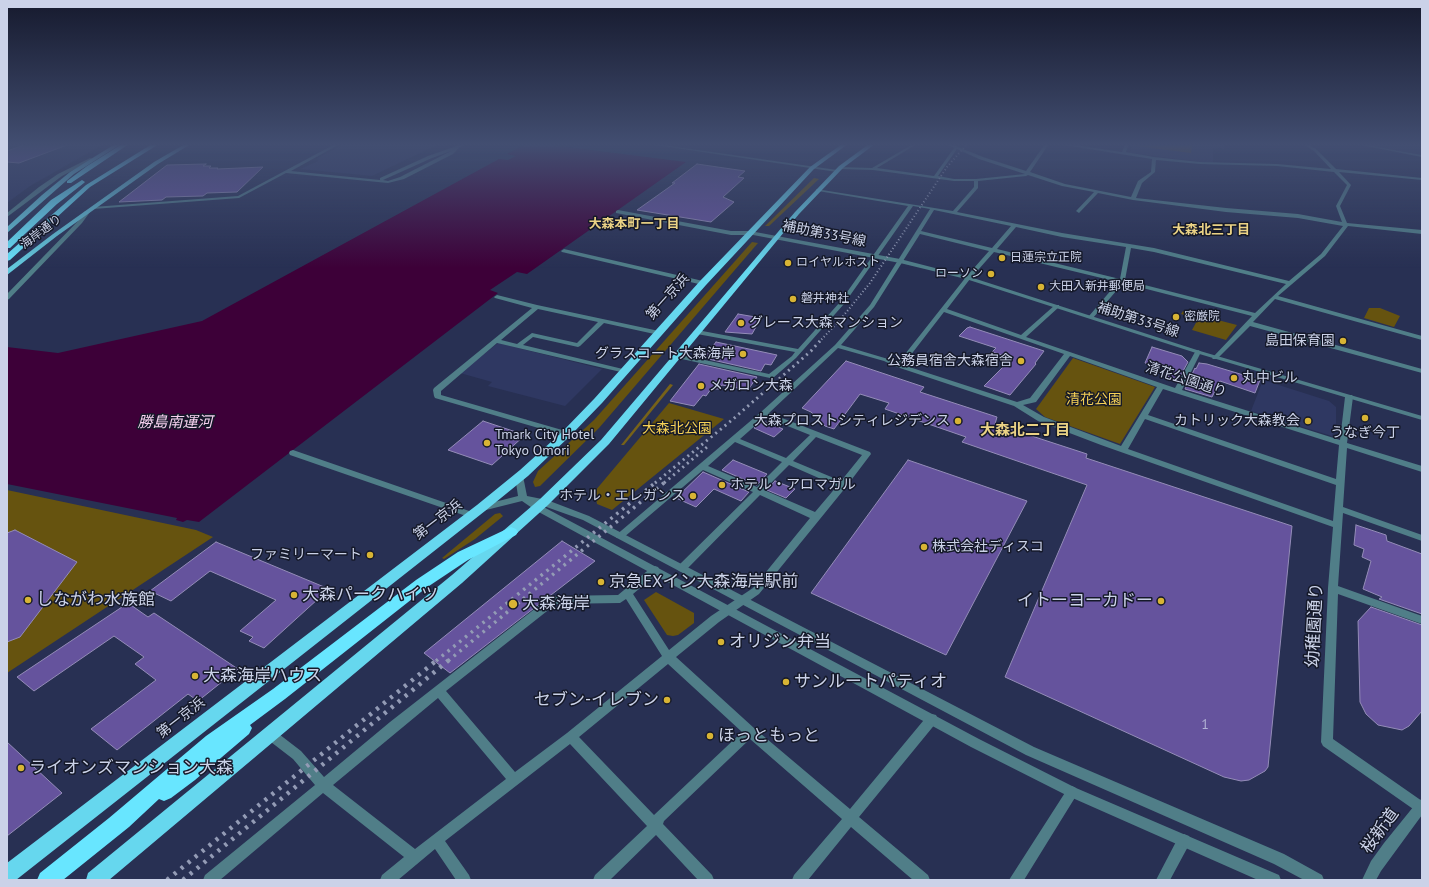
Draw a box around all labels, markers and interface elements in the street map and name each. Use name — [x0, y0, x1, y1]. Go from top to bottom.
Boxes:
street label: 海岸通り — [17, 212, 65, 252]
district label: 大森本町一丁目 — [589, 216, 679, 232]
street label: 補助第33号線 — [781, 218, 867, 250]
district label: 大森北三丁目 — [1172, 222, 1250, 238]
place label: 日蓮宗立正院 — [1010, 251, 1082, 265]
marker: 日蓮宗立正院 — [997, 253, 1007, 263]
place label: ロイヤルホスト — [796, 256, 880, 270]
marker: ロイヤルホスト — [783, 258, 793, 268]
place label: ローソン — [935, 267, 983, 281]
marker: ローソン — [986, 269, 996, 279]
street label: 第一京浜 — [643, 271, 693, 323]
place label: 大田入新井郵便局 — [1049, 280, 1145, 294]
marker: 大田入新井郵便局 — [1036, 282, 1046, 292]
place label: 磐井神社 — [801, 292, 849, 306]
marker: 磐井神社 — [788, 294, 798, 304]
street label: 補助第33号線 — [1095, 299, 1181, 341]
place label: 密厳院 — [1184, 310, 1220, 324]
marker: 密厳院 — [1171, 312, 1181, 322]
place label: グレース大森マンション — [749, 315, 903, 331]
marker: グレース大森マンション — [736, 318, 746, 328]
place label: 島田保育園 — [1265, 333, 1335, 349]
marker: 島田保育園 — [1338, 336, 1348, 346]
place label: グラスコート大森海岸 — [595, 346, 735, 362]
marker: グラスコート大森海岸 — [738, 349, 748, 359]
place label: 公務員宿舎大森宿舎 — [887, 353, 1013, 369]
marker: 公務員宿舎大森宿舎 — [1016, 356, 1026, 366]
street label: 清花公園通り — [1143, 359, 1229, 401]
place label: 丸中ビル — [1242, 370, 1298, 386]
marker: 丸中ビル — [1229, 373, 1239, 383]
place label: メガロン大森 — [709, 378, 793, 394]
marker: メガロン大森 — [696, 381, 706, 391]
park label: 清花公園 — [1066, 392, 1122, 408]
place label: 大森プロストシティレジデンス — [754, 413, 950, 429]
place label: カトリック大森教会 — [1174, 413, 1300, 429]
marker: うなぎ今丁 — [1360, 413, 1370, 423]
water label: 勝島南運河 — [138, 414, 212, 432]
marker: 大森プロストシティレジデンス — [953, 416, 963, 426]
marker: カトリック大森教会 — [1303, 416, 1313, 426]
park label: 大森北公園 — [642, 421, 712, 437]
district label: 大森北二丁目 — [980, 422, 1070, 440]
place label: うなぎ今丁 — [1330, 425, 1400, 441]
place label: Tmark City Hotel Tokyo Omori — [495, 427, 594, 460]
marker: Tmark City Hotel Tokyo Omori — [482, 438, 492, 448]
place label: ホテル・アロマガル — [730, 477, 856, 493]
marker: ホテル・アロマガル — [717, 480, 727, 490]
place label: ホテル・エレガンス — [559, 488, 685, 504]
marker: ホテル・エレガンス — [688, 491, 698, 501]
street label: 第一京浜 — [411, 496, 465, 544]
place label: 株式会社ディスコ — [932, 539, 1044, 555]
marker: 株式会社ディスコ — [919, 542, 929, 552]
place label: ファミリーマート — [250, 547, 362, 563]
marker: ファミリーマート — [365, 550, 375, 560]
place label: 京急EXイン大森海岸駅前 — [609, 572, 799, 592]
marker: 京急EXイン大森海岸駅前 — [596, 577, 606, 587]
street label: 幼稚園通り — [1303, 582, 1327, 668]
place label: 大森パークハイツ — [302, 585, 438, 605]
place label: しながわ水族館 — [36, 590, 155, 610]
marker: 大森パークハイツ — [289, 590, 299, 600]
place label: イトーヨーカドー — [1017, 591, 1153, 611]
place label: 大森海岸 — [522, 594, 590, 614]
marker: しながわ水族館 — [23, 595, 33, 605]
marker: イトーヨーカドー — [1156, 596, 1166, 606]
marker: 大森海岸 — [507, 598, 519, 610]
place label: オリジン弁当 — [729, 632, 831, 652]
marker: オリジン弁当 — [716, 637, 726, 647]
place label: 大森海岸ハウス — [203, 666, 322, 686]
marker: 大森海岸ハウス — [190, 671, 200, 681]
place label: サンルートパティオ — [794, 672, 947, 692]
marker: サンルートパティオ — [781, 677, 791, 687]
place label: セブン-イレブン — [534, 690, 659, 710]
street label: 第一京浜 — [154, 694, 208, 742]
marker: セブン-イレブン — [662, 695, 672, 705]
house number: 1 — [1201, 717, 1209, 733]
place label: ほっともっと — [718, 726, 820, 746]
marker: ほっともっと — [705, 731, 715, 741]
place label: ライオンズマンション大森 — [29, 758, 233, 778]
marker: ライオンズマンション大森 — [16, 763, 26, 773]
street label: 桜新道 — [1357, 804, 1403, 858]

